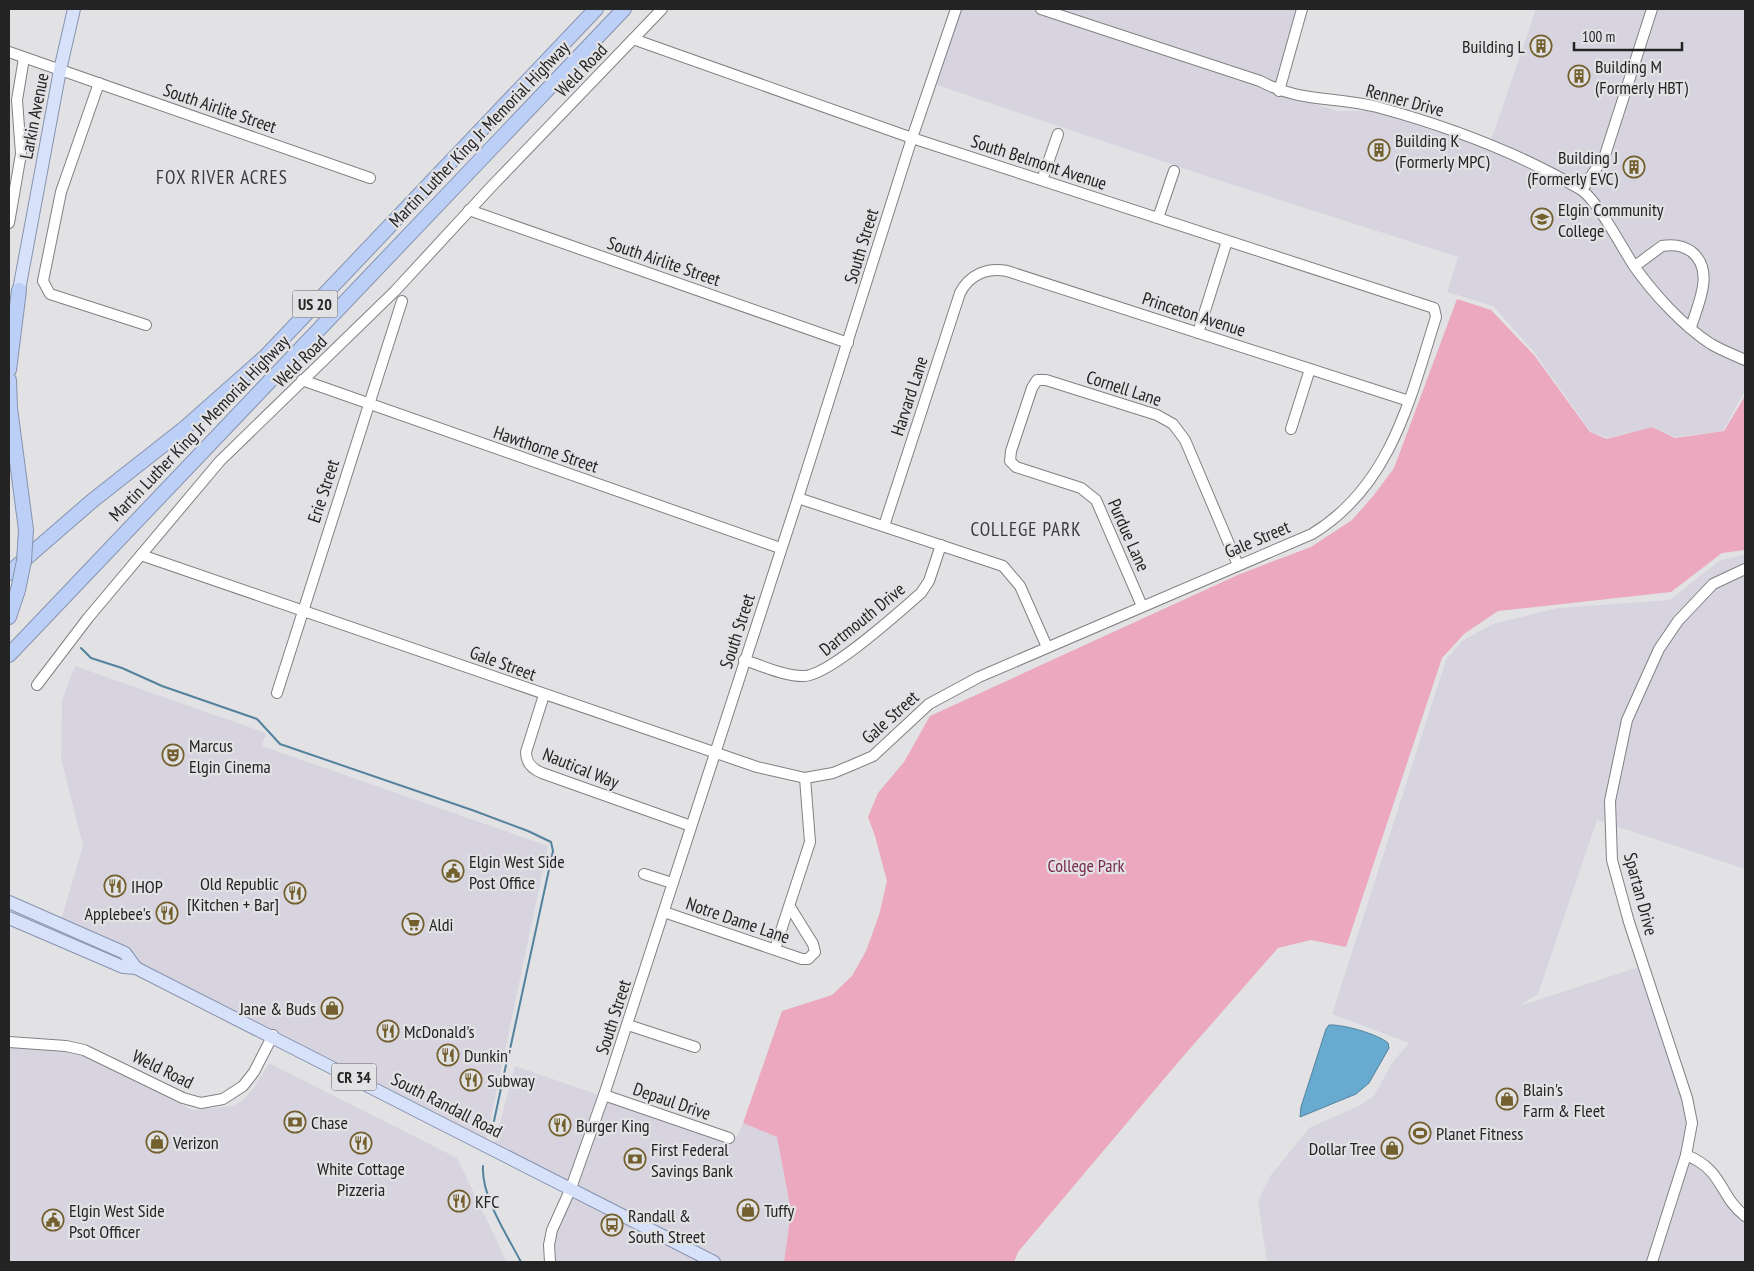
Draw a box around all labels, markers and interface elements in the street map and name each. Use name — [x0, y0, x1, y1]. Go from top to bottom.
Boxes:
scale bar — [1574, 20, 1682, 52]
text: 100 m — [1582, 27, 1615, 46]
building icon: Building L — [1529, 34, 1553, 58]
place label: Building L — [1462, 35, 1526, 58]
street label: Martin Luther King Jr Memorial Highway — [384, 36, 574, 232]
street label: Weld Road — [550, 38, 612, 102]
place label: Building M (Formerly HBT) — [1595, 55, 1689, 99]
building icon: Building M (Formerly HBT) — [1567, 64, 1591, 88]
street label: Larkin Avenue — [14, 71, 54, 161]
street label: South Airlite Street — [160, 78, 280, 138]
street label: Renner Drive — [1363, 79, 1447, 121]
street label: South Belmont Avenue — [968, 129, 1110, 195]
place label: Building K (Formerly MPC) — [1395, 129, 1490, 173]
building icon: Building K (Formerly MPC) — [1367, 138, 1391, 162]
place label: Building J (Formerly EVC) — [1527, 146, 1619, 190]
building icon: Building J (Formerly EVC) — [1622, 155, 1646, 179]
district label: FOX RIVER ACRES — [156, 165, 288, 189]
place label: Elgin Community College — [1558, 198, 1664, 242]
street label: South Street — [839, 206, 883, 286]
school or university icon: Elgin Community College — [1530, 207, 1554, 231]
street label: South Airlite Street — [604, 231, 724, 291]
street label: Princeton Avenue — [1139, 286, 1249, 342]
road number: US 20 — [292, 290, 338, 318]
street label: Martin Luther King Jr Memorial Highway — [104, 330, 294, 526]
street label: Weld Road — [268, 330, 332, 392]
street label: Harvard Lane — [885, 353, 933, 439]
street label: Cornell Lane — [1083, 365, 1165, 411]
street label: Hawthorne Street — [491, 420, 602, 478]
street label: Erie Street — [302, 456, 344, 526]
street label: Purdue Lane — [1103, 495, 1155, 575]
street label: Gale Street — [1221, 515, 1293, 563]
district label: COLLEGE PARK — [970, 517, 1082, 541]
street label: Dartmouth Drive — [814, 577, 910, 661]
street label: South Street — [714, 591, 760, 671]
street label: Gale Street — [467, 640, 539, 686]
street label: Gale Street — [857, 685, 923, 749]
place label: Marcus Elgin Cinema — [189, 734, 271, 778]
street label: Nautical Way — [539, 742, 623, 794]
theatre icon: Marcus Elgin Cinema — [161, 743, 185, 767]
place label: Elgin West Side Post Office — [469, 850, 565, 894]
street label: Spartan Drive — [1619, 850, 1663, 938]
park label: College Park — [1048, 854, 1124, 877]
public building icon: Elgin West Side Post Office — [441, 859, 465, 883]
place label: Old Republic [Kitchen + Bar] — [187, 872, 280, 916]
restaurant icon: IHOP — [103, 874, 127, 898]
place label: IHOP — [131, 875, 163, 898]
restaurant icon: Old Republic [Kitchen + Bar] — [283, 881, 307, 905]
street label: Notre Dame Lane — [683, 892, 793, 948]
restaurant icon: Applebee's — [155, 901, 179, 925]
place label: Applebee's — [84, 902, 151, 925]
supermarket icon: Aldi — [401, 912, 425, 936]
place label: Aldi — [429, 913, 453, 936]
street label: South Street — [590, 977, 636, 1057]
shop icon: Jane & Buds — [320, 996, 344, 1020]
place label: Jane & Buds — [239, 997, 316, 1020]
restaurant icon: McDonald's — [376, 1019, 400, 1043]
place label: McDonald's — [404, 1020, 475, 1043]
restaurant icon: Dunkin' — [436, 1043, 460, 1067]
street label: Weld Road — [129, 1044, 197, 1094]
place label: Dunkin' — [464, 1044, 511, 1067]
road number: CR 34 — [332, 1064, 376, 1090]
street label: South Randall Road — [388, 1067, 506, 1143]
restaurant icon: Subway — [459, 1068, 483, 1092]
place label: Subway — [487, 1069, 535, 1092]
street label: Depaul Drive — [630, 1077, 714, 1125]
place label: Blain's Farm & Fleet — [1523, 1078, 1605, 1122]
shop icon: Blain's Farm & Fleet — [1495, 1087, 1519, 1111]
bank icon: Chase — [283, 1110, 307, 1134]
place label: Chase — [311, 1111, 348, 1134]
restaurant icon: Burger King — [548, 1113, 572, 1137]
place label: Burger King — [576, 1114, 650, 1137]
sports icon: Planet Fitness — [1408, 1121, 1432, 1145]
place label: Planet Fitness — [1436, 1122, 1523, 1145]
shop icon: Verizon — [145, 1130, 169, 1154]
place label: Verizon — [172, 1131, 219, 1154]
restaurant icon: White Cottage Pizzeria — [349, 1131, 373, 1155]
shop icon: Dollar Tree — [1380, 1136, 1404, 1160]
place label: Dollar Tree — [1309, 1137, 1376, 1160]
place label: First Federal Savings Bank — [651, 1138, 733, 1182]
bank icon: First Federal Savings Bank — [623, 1147, 647, 1171]
place label: White Cottage Pizzeria — [317, 1157, 405, 1201]
restaurant icon: KFC — [447, 1189, 471, 1213]
place label: KFC — [475, 1190, 500, 1213]
shop icon: Tuffy — [736, 1198, 760, 1222]
place label: Elgin West Side Psot Officer — [69, 1199, 165, 1243]
place label: Tuffy — [764, 1199, 795, 1222]
place label: Randall & South Street — [628, 1204, 705, 1248]
public building icon: Elgin West Side Psot Officer — [41, 1208, 65, 1232]
bus stop icon: Randall & South Street — [600, 1213, 624, 1237]

